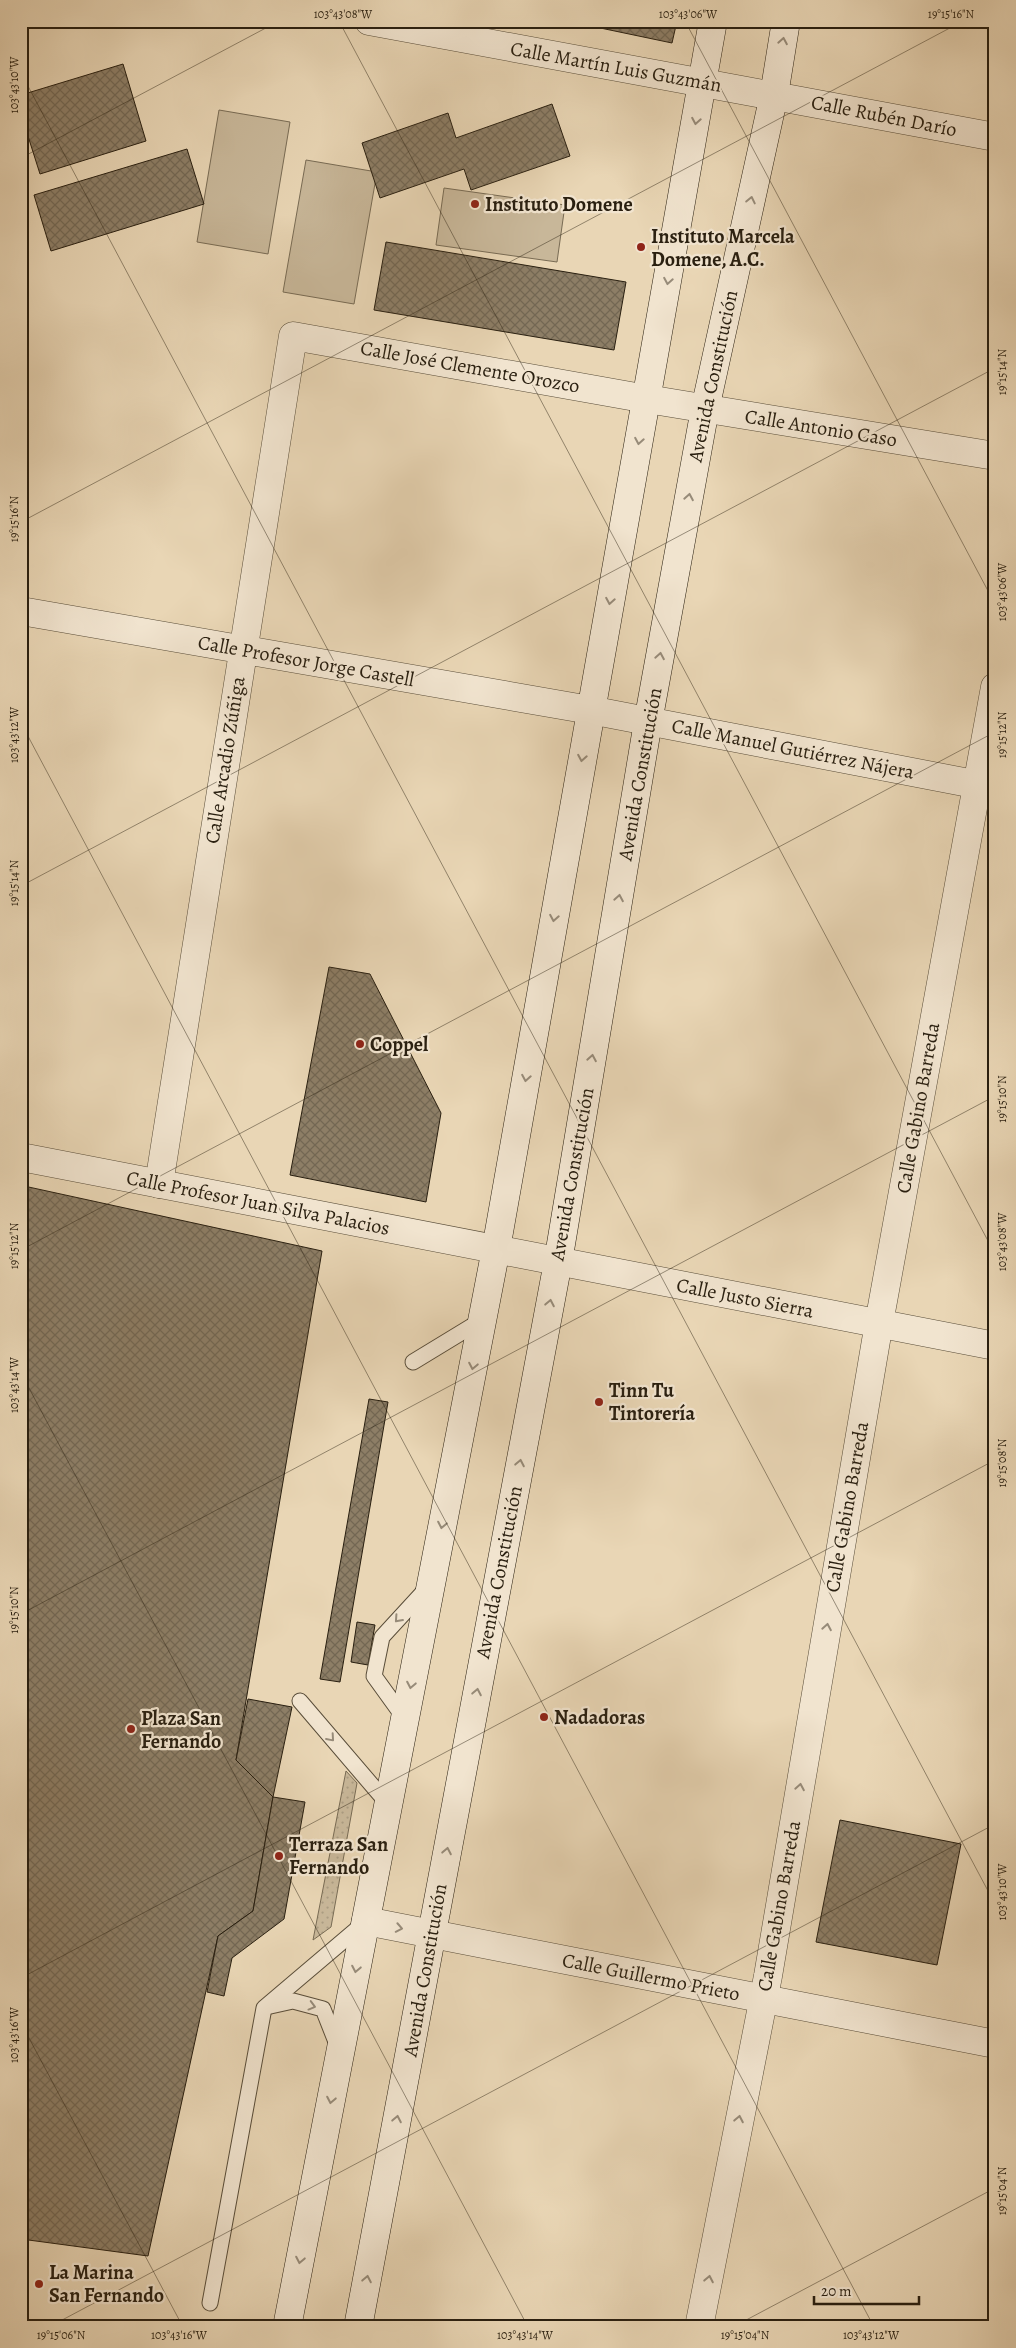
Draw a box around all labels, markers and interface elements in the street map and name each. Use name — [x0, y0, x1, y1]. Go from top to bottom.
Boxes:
text: 103°43'08"W — [314, 6, 373, 22]
text: 103°43'06"W — [659, 6, 718, 22]
text: 19°15'16"N — [928, 6, 975, 22]
street label: Calle Martín Luis Guzmán — [508, 35, 724, 99]
one-way arrow — [777, 37, 787, 46]
text: 103°43'10"W — [6, 56, 22, 113]
street label: Calle Rubén Darío — [809, 89, 959, 143]
one-way arrow — [692, 117, 702, 125]
place label: Instituto Domene — [485, 191, 633, 218]
one-way arrow — [745, 196, 756, 205]
marker: Instituto Domene — [469, 198, 481, 210]
place label: Instituto Marcela Domene, A.C. — [651, 223, 795, 273]
marker: Instituto Marcela Domene, A.C. — [635, 241, 647, 253]
one-way arrow — [663, 277, 673, 286]
street label: Avenida Constitución — [681, 287, 744, 465]
street label: Calle José Clemente Orozco — [358, 334, 582, 400]
text: 19°15'14"N — [994, 348, 1010, 395]
street label: Calle Antonio Caso — [743, 403, 899, 453]
one-way arrow — [635, 437, 645, 445]
one-way arrow — [684, 492, 694, 501]
text: 19°15'16"N — [6, 495, 22, 542]
text: 103°43'06"W — [994, 562, 1010, 621]
one-way arrow — [606, 597, 616, 605]
street label: Calle Profesor Jorge Castell — [196, 629, 416, 693]
one-way arrow — [654, 652, 665, 661]
street label: Calle Arcadio Zúñiga — [198, 674, 252, 846]
street label: Avenida Constitución — [611, 685, 669, 864]
text: 103°43'12"W — [6, 706, 22, 763]
text: 19°15'12"N — [994, 711, 1010, 758]
street label: Calle Manuel Gutiérrez Nájera — [669, 712, 917, 786]
one-way arrow — [577, 754, 587, 763]
text: 19°15'14"N — [6, 859, 22, 906]
one-way arrow — [613, 894, 623, 902]
one-way arrow — [549, 914, 559, 923]
street label: Calle Gabino Barreda — [890, 1020, 946, 1196]
place label: Coppel — [370, 1031, 429, 1058]
marker: Coppel — [354, 1038, 366, 1050]
one-way arrow — [586, 1054, 596, 1063]
one-way arrow — [521, 1074, 531, 1083]
text: 19°15'10"N — [994, 1075, 1010, 1123]
street label: Avenida Constitución — [543, 1085, 601, 1264]
street label: Calle Profesor Juan Silva Palacios — [124, 1164, 392, 1242]
text: 103°43'08"W — [994, 1212, 1010, 1271]
text: 19°15'12"N — [6, 1222, 22, 1269]
street label: Calle Justo Sierra — [674, 1271, 817, 1325]
one-way arrow — [544, 1299, 554, 1308]
text: 103°43'14"W — [6, 1356, 22, 1413]
one-way arrow — [468, 1361, 479, 1370]
place label: Tinn Tu Tintorería — [609, 1377, 695, 1427]
marker: Tinn Tu Tintorería — [593, 1396, 605, 1408]
street label: Calle Gabino Barreda — [819, 1419, 875, 1595]
text: 19°15'08"N — [994, 1438, 1010, 1487]
one-way arrow — [514, 1459, 524, 1468]
street label: Avenida Constitución — [469, 1483, 529, 1662]
one-way arrow — [438, 1521, 448, 1530]
text: 19°15'10"N — [6, 1586, 22, 1634]
one-way arrow — [395, 1614, 404, 1623]
one-way arrow — [821, 1623, 832, 1631]
one-way arrow — [407, 1681, 417, 1689]
one-way arrow — [471, 1687, 482, 1696]
place label: Nadadoras — [554, 1704, 645, 1731]
place label: Plaza San Fernando — [141, 1705, 221, 1755]
marker: Nadadoras — [538, 1711, 550, 1723]
marker: Plaza San Fernando — [125, 1723, 137, 1735]
one-way arrow — [326, 1733, 335, 1742]
one-way arrow — [794, 1783, 804, 1792]
street label: Calle Gabino Barreda — [751, 1818, 807, 1994]
place label: Terraza San Fernando — [289, 1831, 388, 1881]
one-way arrow — [441, 1847, 452, 1856]
marker: Terraza San Fernando — [273, 1850, 285, 1862]
text: 103°43'10"W — [994, 1863, 1010, 1920]
street label: Avenida Constitución — [396, 1881, 454, 2060]
one-way arrow — [394, 1922, 403, 1932]
street label: Calle Guillermo Prieto — [560, 1947, 742, 2007]
one-way arrow — [352, 1965, 362, 1974]
one-way arrow — [307, 2000, 316, 2011]
text: 103°43'16"W — [6, 2006, 22, 2063]
one-way arrow — [327, 2096, 337, 2105]
one-way arrow — [392, 2115, 402, 2124]
one-way arrow — [734, 2115, 744, 2124]
text: 19°15'04"N — [994, 2166, 1010, 2215]
one-way arrow — [296, 2255, 306, 2264]
place label: La Marina San Fernando — [49, 2259, 164, 2309]
scale bar — [814, 2273, 918, 2305]
one-way arrow — [362, 2274, 372, 2283]
one-way arrow — [703, 2274, 713, 2283]
marker: La Marina San Fernando — [33, 2278, 45, 2290]
text: 20 m — [821, 2281, 852, 2301]
text: 19°15'06"N — [37, 2327, 86, 2343]
text: 103°43'16"W — [151, 2327, 208, 2343]
text: 103°43'14"W — [497, 2327, 554, 2343]
text: 19°15'04"N — [721, 2327, 770, 2343]
text: 103°43'12"W — [843, 2327, 900, 2343]

